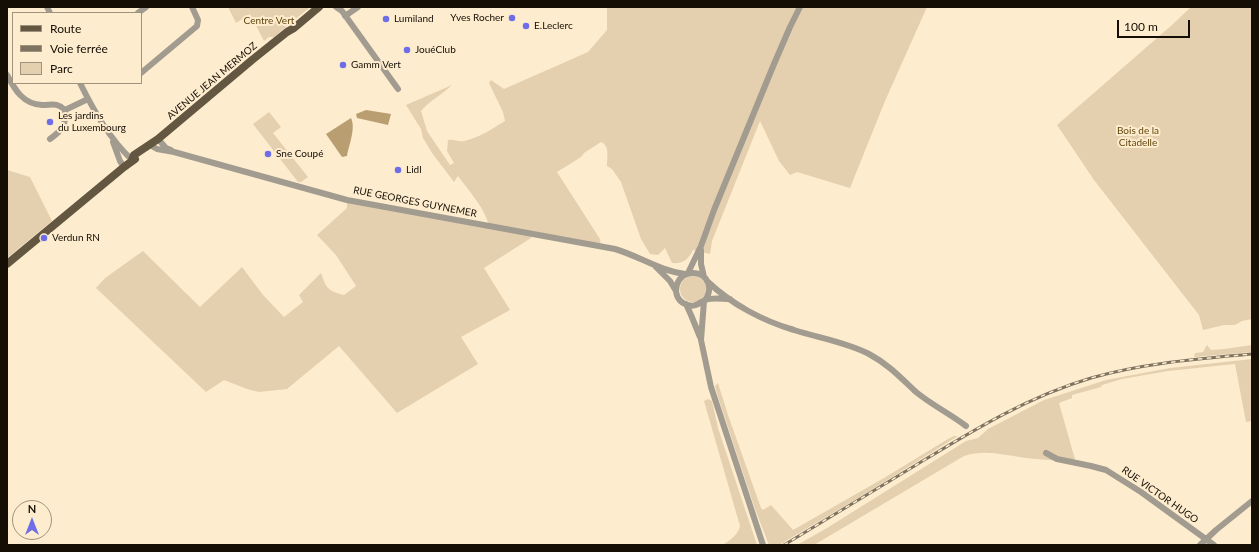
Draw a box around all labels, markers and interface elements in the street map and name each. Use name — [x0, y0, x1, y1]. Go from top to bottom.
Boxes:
legend — [12, 12, 142, 84]
place label: Yves Rocher — [450, 12, 504, 24]
scale bar — [1119, 12, 1192, 38]
place label: Lumiland — [394, 13, 434, 25]
marker: Yves Rocher — [507, 13, 517, 23]
marker: Lumiland — [381, 14, 391, 24]
park label: Centre Vert — [244, 15, 294, 27]
text: 100 m — [1124, 19, 1158, 34]
place label: E.Leclerc — [534, 20, 573, 32]
text: Route — [50, 21, 81, 36]
marker: E.Leclerc — [521, 21, 531, 31]
street label: AVENUE JEAN MERMOZ — [165, 40, 259, 122]
text: Voie ferrée — [50, 41, 108, 56]
place label: JouéClub — [415, 44, 456, 56]
marker: JouéClub — [402, 45, 412, 55]
place label: Gamm Vert — [351, 59, 401, 71]
marker: Gamm Vert — [338, 60, 348, 70]
text: Parc — [50, 61, 73, 76]
place label: Les jardins du Luxembourg — [58, 110, 126, 134]
marker: Les jardins du Luxembourg — [45, 117, 55, 127]
park label: Bois de la Citadelle — [1117, 125, 1159, 148]
place label: Sne Coupé — [276, 148, 323, 160]
marker: Sne Coupé — [263, 149, 273, 159]
place label: Lidl — [406, 164, 421, 176]
marker: Lidl — [393, 165, 403, 175]
street label: RUE GEORGES GUYNEMER — [352, 184, 478, 220]
place label: Verdun RN — [52, 232, 100, 244]
marker: Verdun RN — [39, 233, 49, 243]
street label: RUE VICTOR HUGO — [1119, 464, 1201, 526]
north arrow — [12, 500, 52, 540]
text: N — [28, 502, 36, 515]

